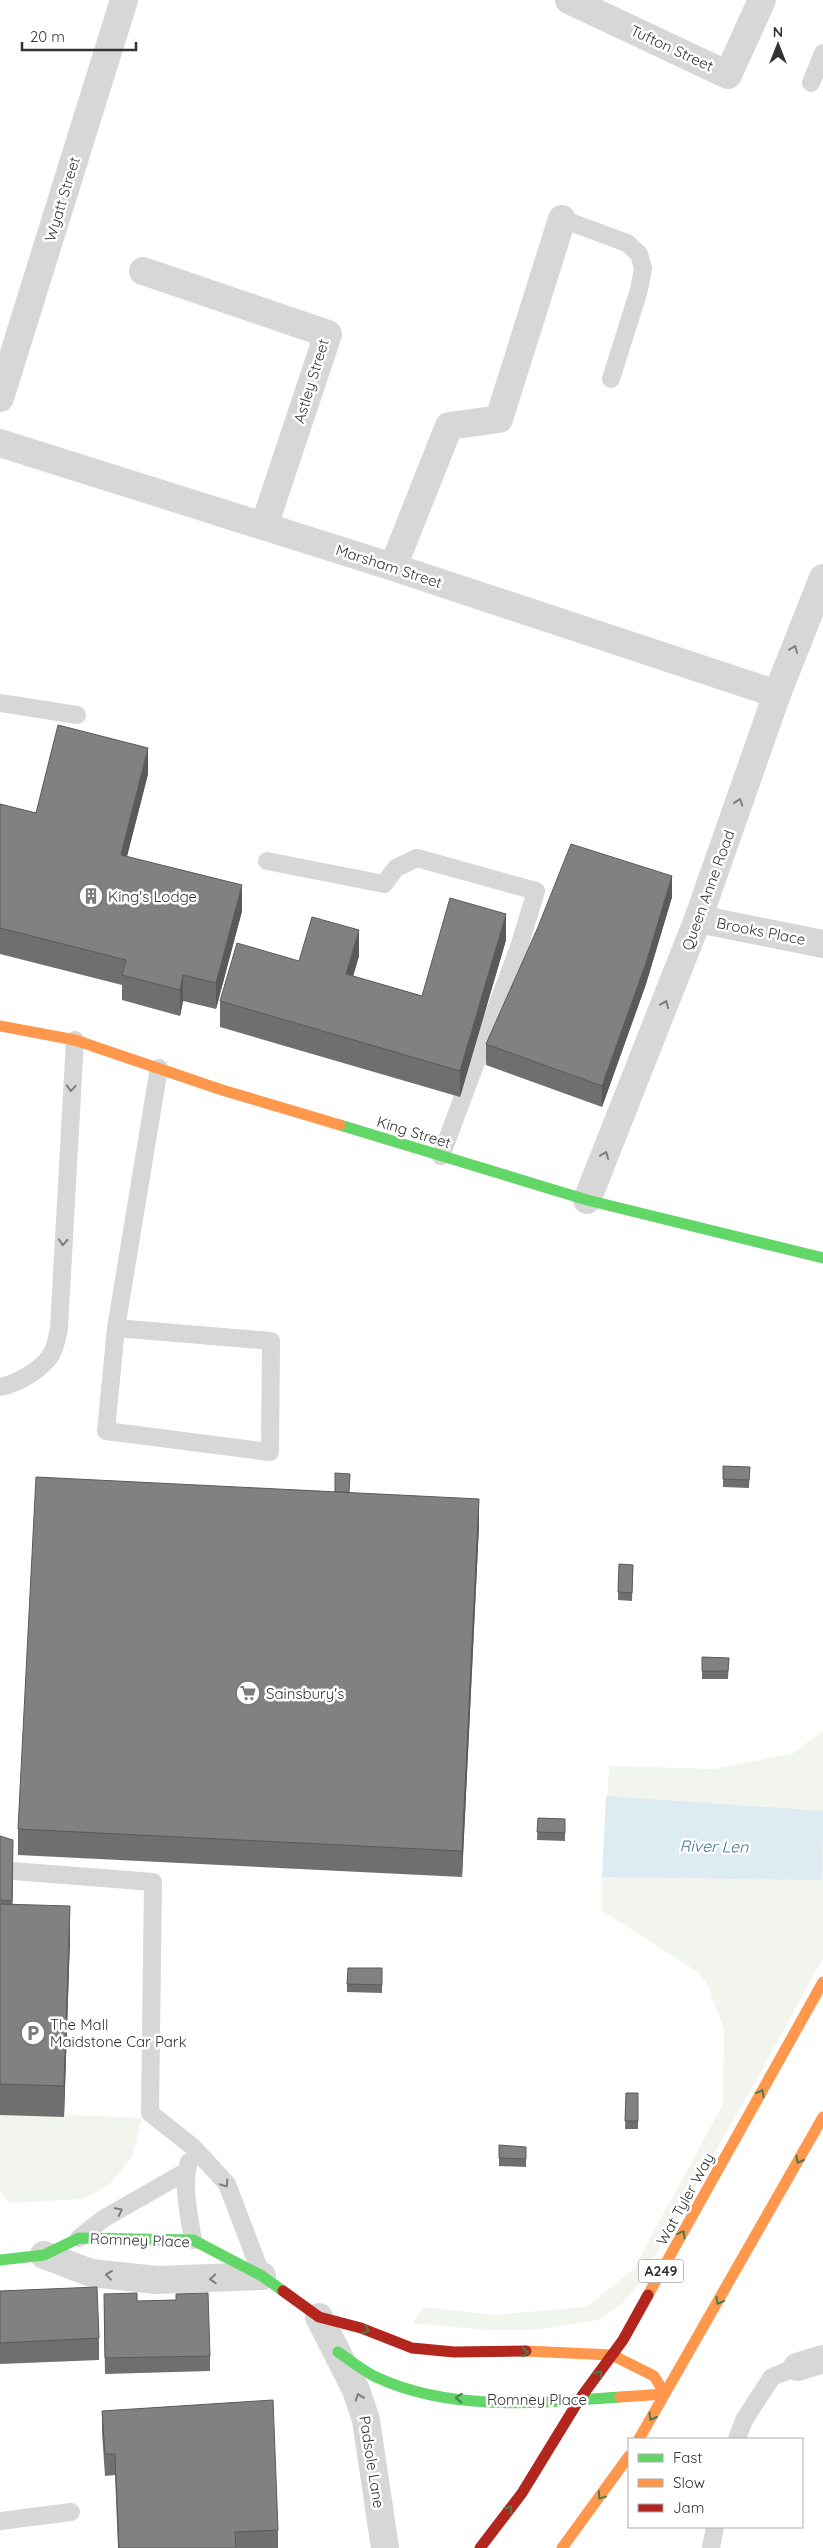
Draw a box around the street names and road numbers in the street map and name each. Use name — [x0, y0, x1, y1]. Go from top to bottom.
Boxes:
street label: Tufton Street — [628, 21, 716, 75]
street label: Wyatt Street — [40, 154, 84, 244]
street label: Astley Street — [289, 337, 333, 425]
street label: Marsham Street — [333, 540, 445, 592]
street label: Queen Anne Road — [677, 827, 739, 953]
street label: Brooks Place — [715, 913, 807, 949]
street label: King Street — [375, 1112, 453, 1152]
street label: Wat Tyler Way — [652, 2150, 718, 2248]
street label: Romney Place — [90, 2229, 190, 2251]
road number: A249 — [638, 2260, 684, 2282]
street label: Romney Place — [487, 2390, 587, 2409]
street label: Padsole Lane — [355, 2414, 389, 2510]

